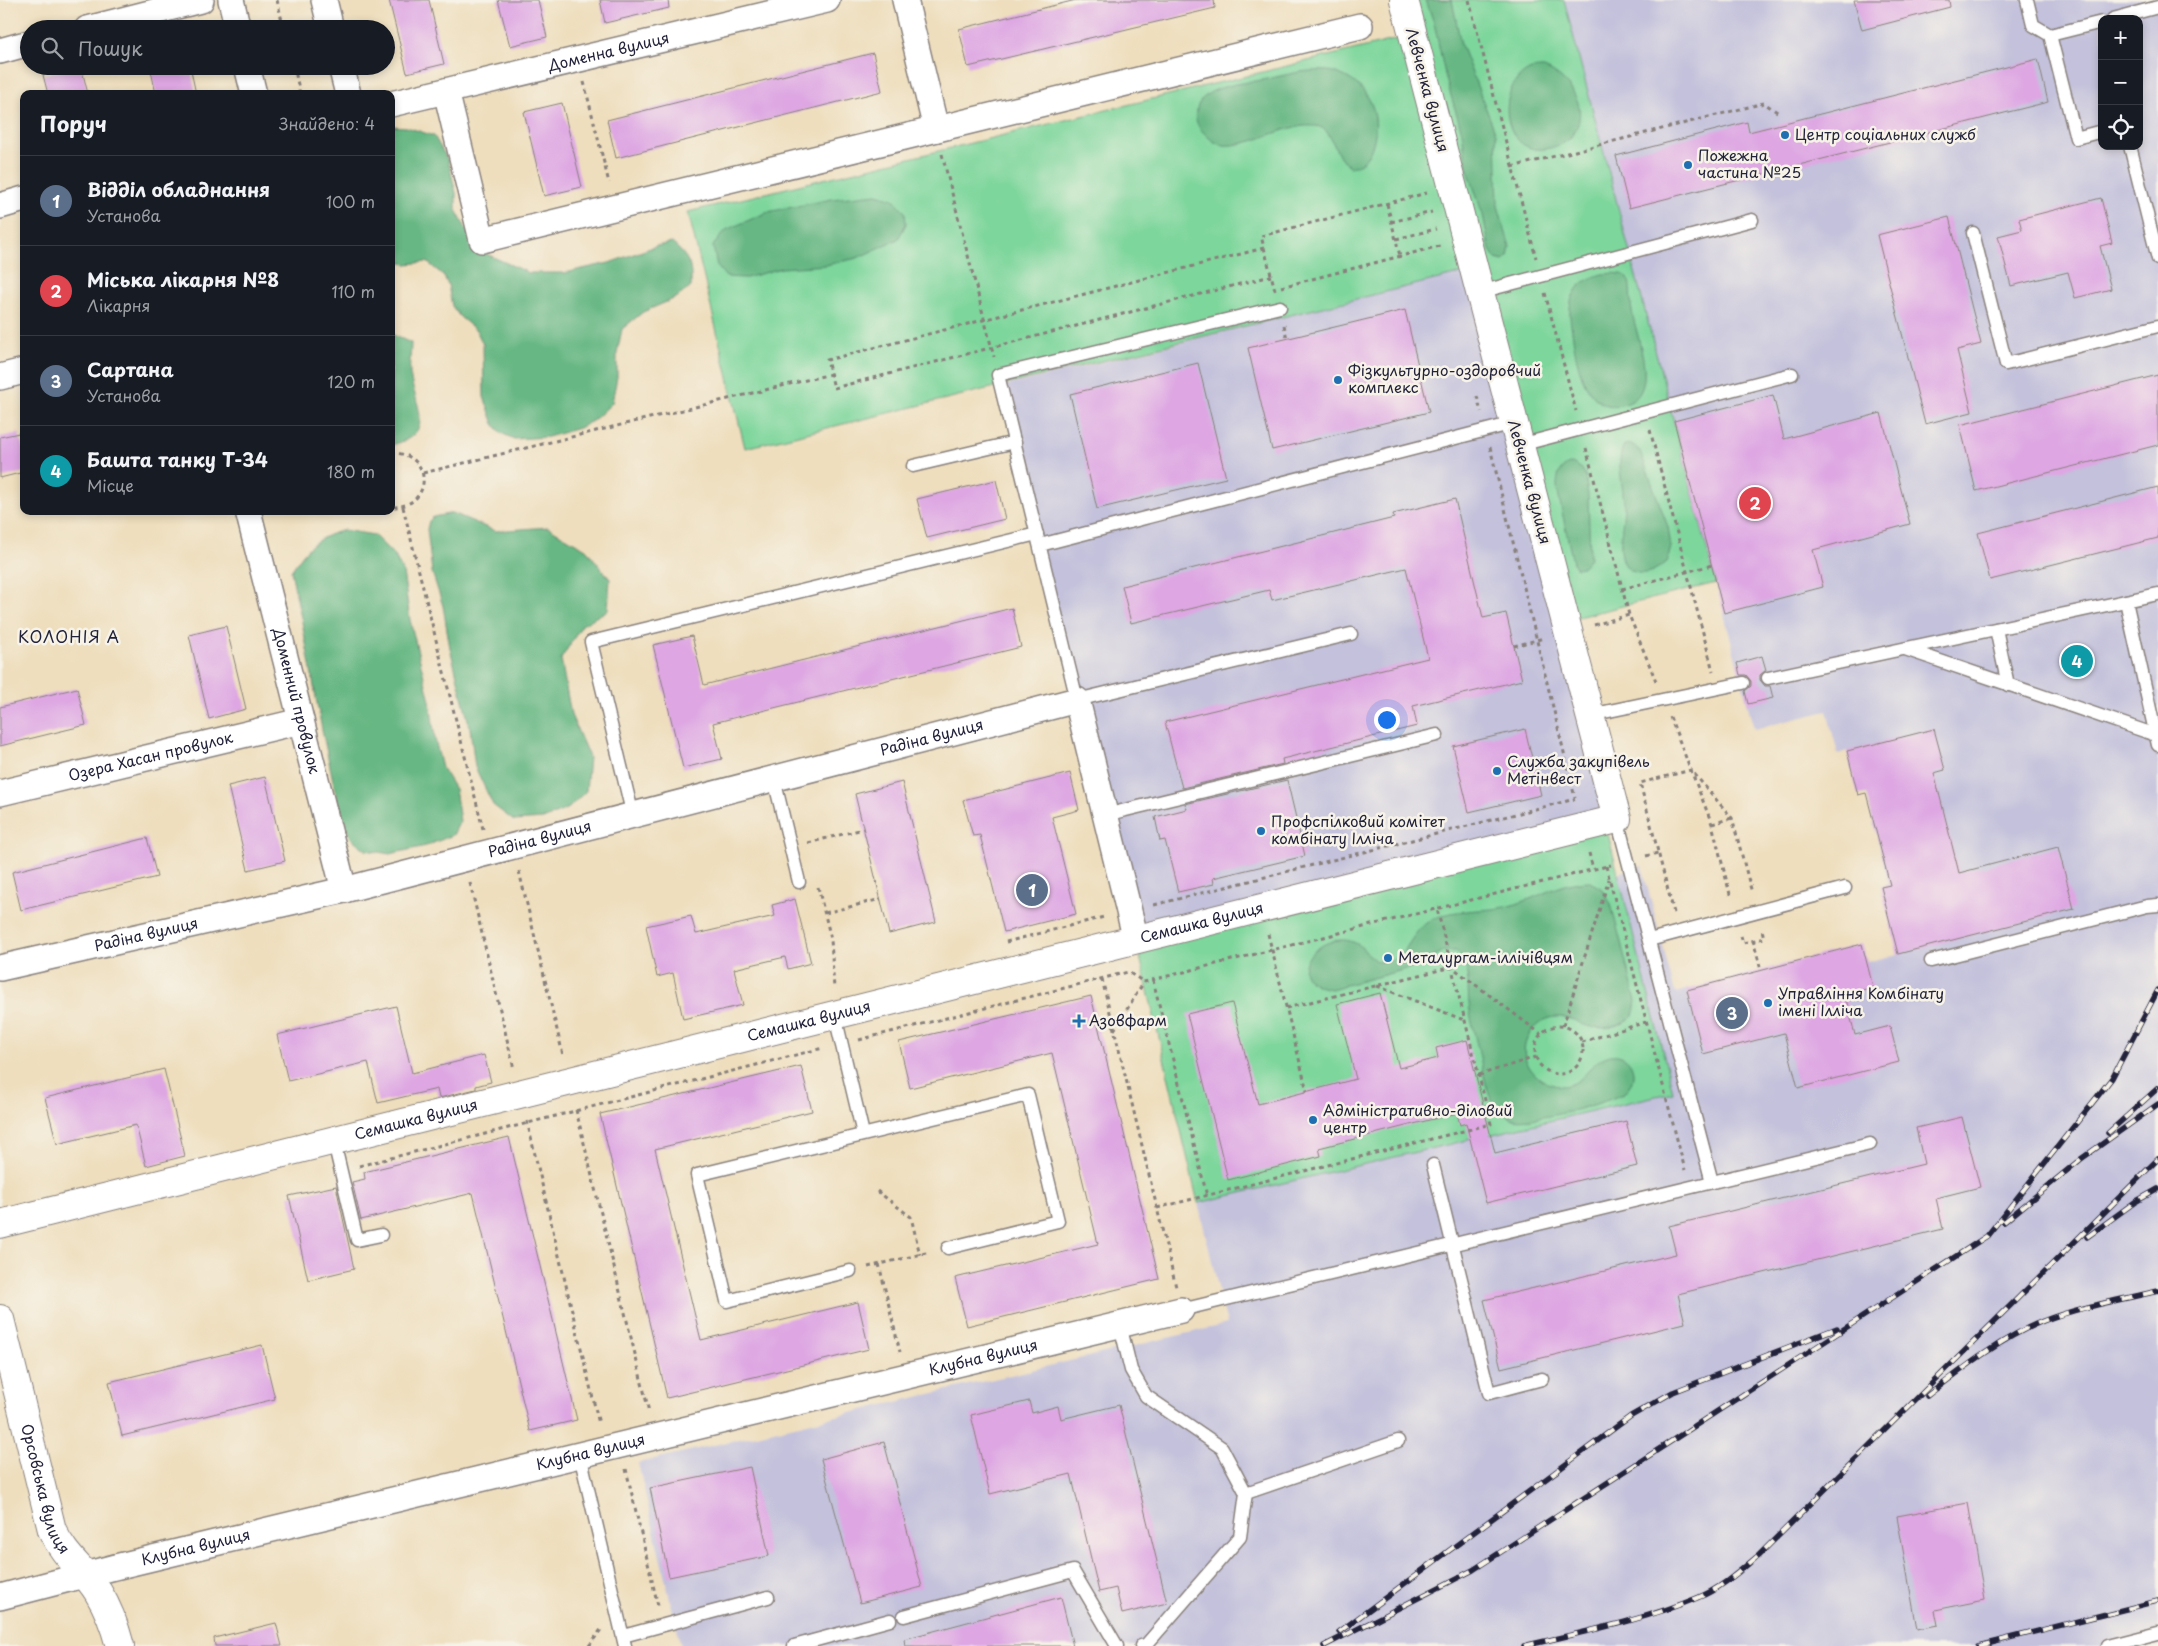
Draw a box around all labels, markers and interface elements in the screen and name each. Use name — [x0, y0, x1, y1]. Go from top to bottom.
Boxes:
map controls — [2098, 15, 2143, 150]
button: + — [2098, 15, 2143, 60]
search box — [20, 20, 395, 75]
street label: Доменна вулиця — [545, 25, 671, 76]
street label: Левченка вулиця — [1401, 25, 1456, 154]
icon: search — [38, 34, 66, 62]
text: Пошук — [78, 34, 143, 62]
button: − — [2098, 60, 2143, 105]
button: locate — [2098, 105, 2143, 150]
text: Поруч — [40, 107, 107, 139]
text: Знайдено: 4 — [279, 111, 375, 135]
place label: Центр соціальних служб — [1795, 122, 1976, 145]
marker: Центр соціальних служб — [1779, 129, 1791, 141]
place label: Пожежна частина №25 — [1698, 143, 1801, 183]
marker: Пожежна частина №25 — [1682, 159, 1694, 171]
text: Відділ обладнання — [87, 175, 270, 203]
text: 1 — [52, 189, 60, 213]
text: 100 m — [326, 189, 375, 213]
text: Установа — [87, 203, 160, 227]
text: Міська лікарня №8 — [87, 265, 279, 293]
text: 2 — [50, 279, 62, 303]
text: 110 m — [332, 279, 375, 303]
text: Лікарня — [87, 293, 150, 317]
text: Сартана — [87, 355, 174, 383]
place label: Фізкультурно-оздоровчий комплекс — [1348, 358, 1541, 398]
text: 3 — [51, 369, 61, 393]
text: 120 m — [328, 369, 375, 393]
marker: Фізкультурно-оздоровчий комплекс — [1332, 374, 1344, 386]
text: Установа — [87, 383, 160, 407]
street label: Левченка вулиця — [1503, 417, 1558, 546]
text: Башта танку Т-34 — [87, 445, 268, 473]
text: 4 — [51, 459, 61, 483]
text: 180 m — [327, 459, 375, 483]
text: Місце — [87, 473, 134, 497]
pin: 2 — [1739, 484, 1771, 522]
district label: КОЛОНІЯ А — [18, 624, 120, 648]
street label: Доменний провулок — [268, 624, 327, 776]
pin: 4 — [2061, 642, 2093, 680]
your location — [1374, 707, 1400, 733]
street label: Радіна вулиця — [877, 712, 986, 761]
street label: Озера Хасан провулок — [66, 725, 235, 786]
place label: Служба закупівель Метінвест — [1507, 749, 1650, 789]
marker: Служба закупівель Метінвест — [1491, 765, 1503, 777]
place label: Профспілковий комітет комбінату Ілліча — [1271, 809, 1446, 849]
street label: Радіна вулиця — [485, 813, 594, 862]
marker: Профспілковий комітет комбінату Ілліча — [1255, 825, 1267, 837]
pin: 1 — [1016, 871, 1048, 909]
street label: Семашка вулиця — [1137, 895, 1266, 948]
street label: Радіна вулиця — [92, 910, 200, 956]
place label: Металургам-іллічівцям — [1398, 945, 1573, 968]
marker: Металургам-іллічівцям — [1382, 952, 1394, 964]
place label: Управління Комбінату імені Ілліча — [1778, 981, 1944, 1021]
street label: Семашка вулиця — [744, 993, 873, 1046]
pin: 3 — [1716, 994, 1748, 1032]
marker: Управління Комбінату імені Ілліча — [1762, 997, 1774, 1009]
place label: Азовфарм — [1089, 1008, 1167, 1031]
marker: Азовфарм — [1073, 1015, 1085, 1027]
street label: Семашка вулиця — [352, 1092, 480, 1145]
place label: Адміністративно-діловий центр — [1323, 1098, 1513, 1138]
marker: Адміністративно-діловий центр — [1307, 1114, 1319, 1126]
street label: Клубна вулиця — [926, 1332, 1040, 1380]
street label: Орсовська вулиця — [16, 1421, 76, 1558]
street label: Клубна вулиця — [533, 1427, 647, 1475]
street label: Клубна вулиця — [139, 1522, 252, 1570]

